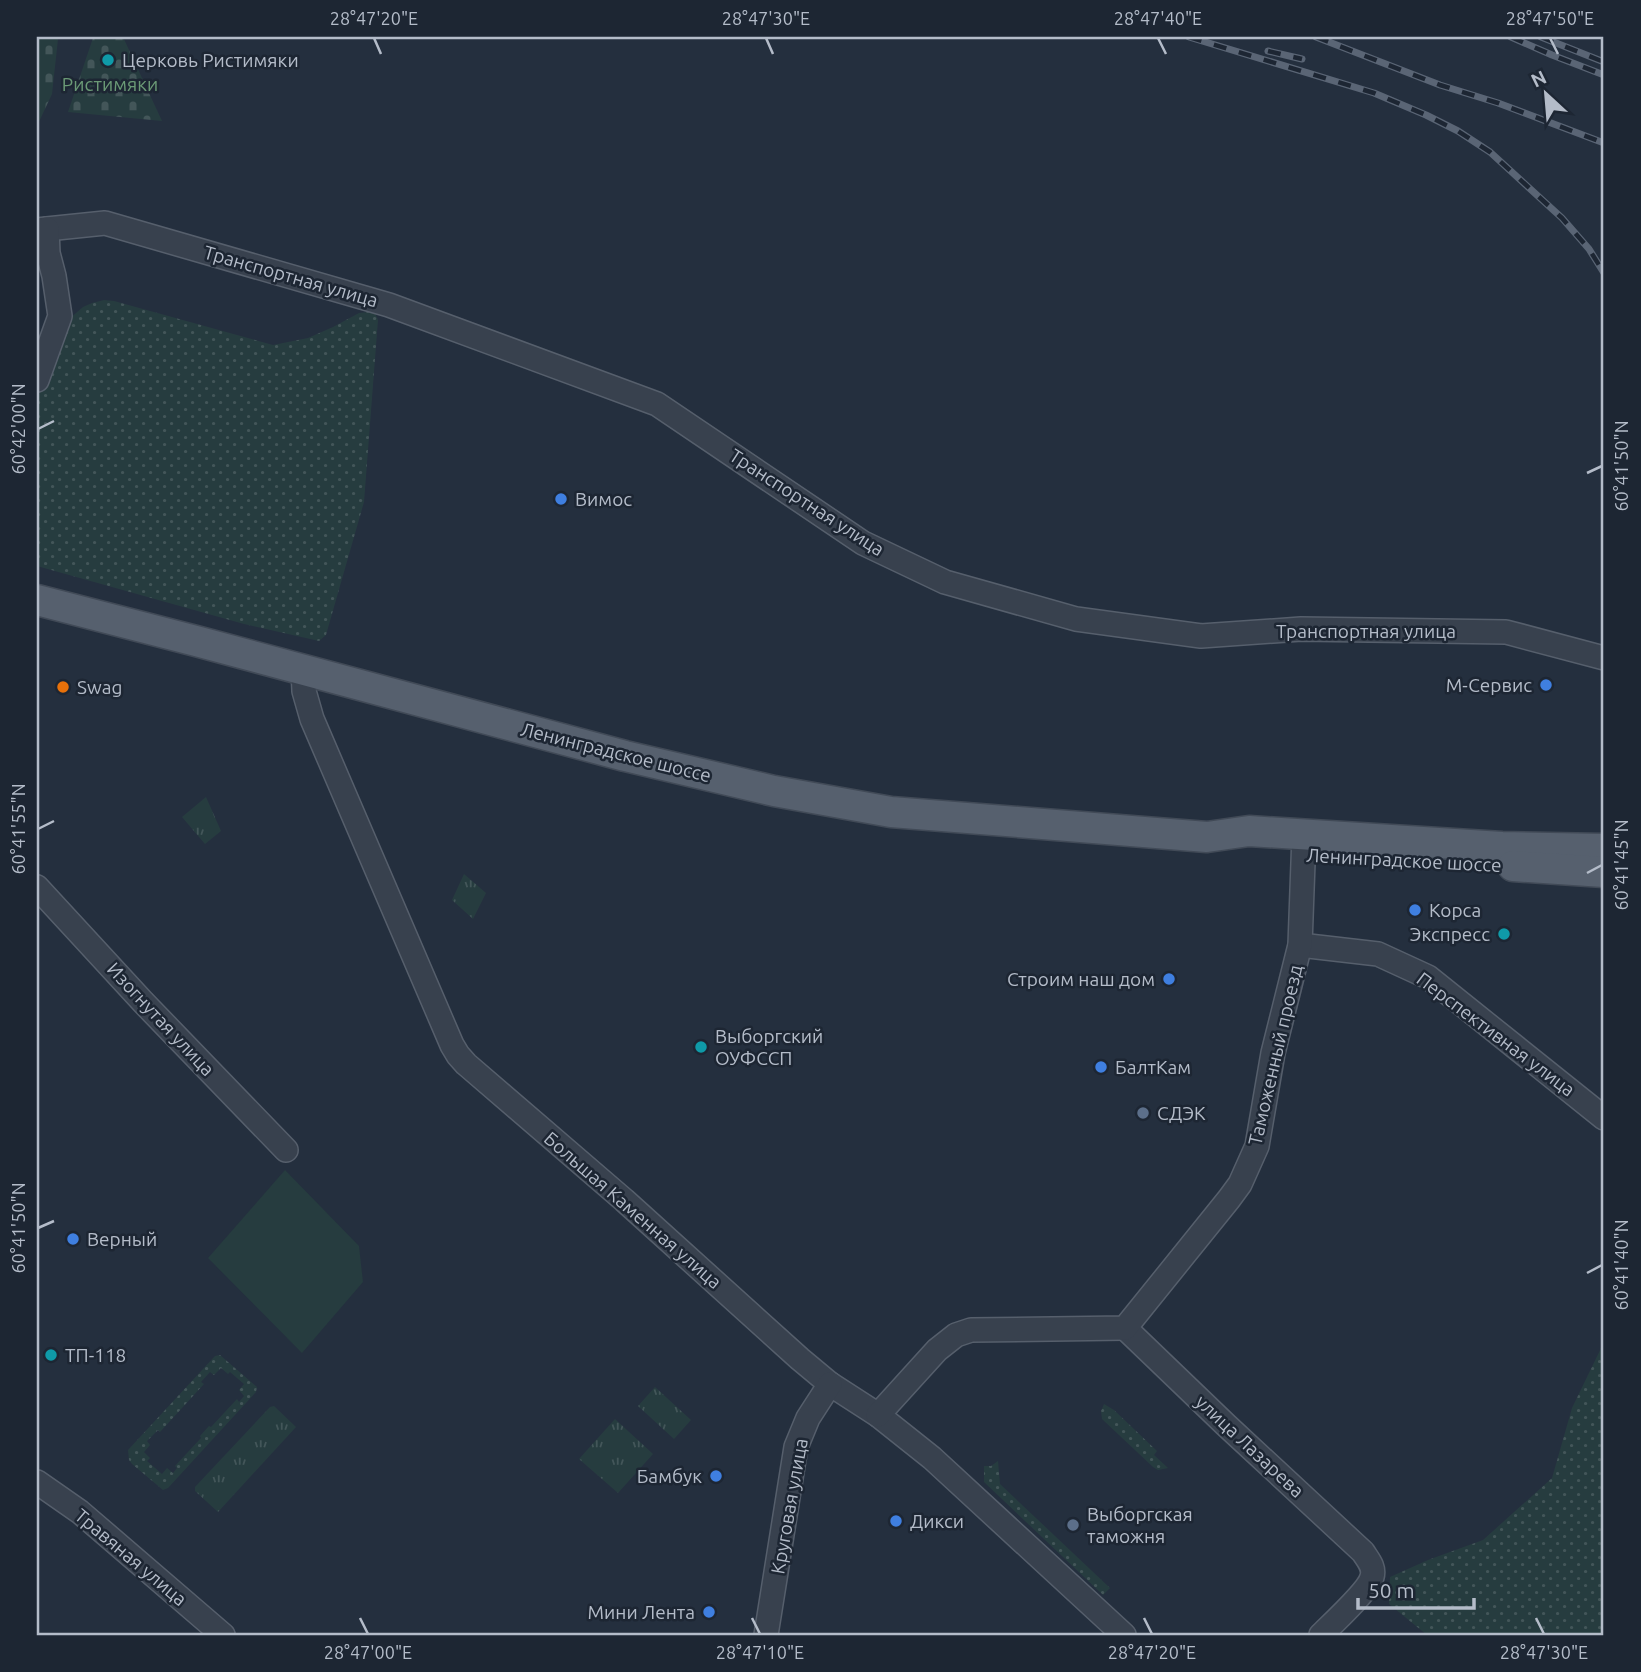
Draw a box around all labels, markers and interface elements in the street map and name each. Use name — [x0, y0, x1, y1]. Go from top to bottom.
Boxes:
text: 28°47'20"E — [330, 8, 418, 28]
text: 28°47'30"E — [722, 8, 810, 28]
text: 28°47'40"E — [1114, 8, 1202, 28]
text: 28°47'50"E — [1506, 8, 1594, 28]
place label: Церковь Ристимяки — [122, 49, 299, 71]
marker: Церковь Ристимяки — [100, 52, 116, 68]
north arrow — [1512, 60, 1582, 130]
text: N — [1527, 66, 1550, 92]
park label: Ристимяки — [62, 73, 158, 95]
street label: Транспортная улица — [201, 241, 381, 311]
text: 60°42'00"N — [8, 383, 28, 475]
text: 60°41'50"N — [1611, 420, 1631, 512]
street label: Транспортная улица — [726, 444, 888, 560]
place label: Вимос — [575, 488, 632, 510]
marker: Вимос — [553, 491, 569, 507]
street label: Транспортная улица — [1276, 620, 1456, 642]
place label: М-Сервис — [1446, 674, 1532, 696]
place label: Swag — [77, 676, 122, 698]
marker: М-Сервис — [1538, 677, 1554, 693]
marker: Swag — [55, 679, 71, 695]
street label: Ленинградское шоссе — [518, 718, 714, 786]
text: 60°41'55"N — [8, 783, 28, 875]
text: 60°41'45"N — [1611, 819, 1631, 911]
street label: Ленинградское шоссе — [1306, 844, 1502, 876]
place label: Корса — [1429, 899, 1481, 921]
marker: Корса — [1407, 902, 1423, 918]
place label: Экспресс — [1410, 923, 1490, 945]
marker: Экспресс — [1496, 926, 1512, 942]
street label: Изогнутая улица — [103, 958, 219, 1080]
street label: Таможенный проезд — [1244, 963, 1306, 1147]
street label: Перспективная улица — [1413, 967, 1579, 1101]
place label: Строим наш дом — [1007, 968, 1155, 990]
marker: Строим наш дом — [1161, 971, 1177, 987]
place label: Выборгский ОУФССП — [715, 1025, 823, 1069]
marker: Выборгский ОУФССП — [693, 1039, 709, 1055]
place label: БалтКам — [1115, 1056, 1191, 1078]
marker: БалтКам — [1093, 1059, 1109, 1075]
place label: СДЭК — [1157, 1102, 1206, 1124]
marker: СДЭК — [1135, 1105, 1151, 1121]
street label: Большая Каменная улица — [540, 1127, 726, 1293]
text: 60°41'50"N — [8, 1182, 28, 1274]
text: 60°41'40"N — [1611, 1219, 1631, 1311]
place label: Верный — [87, 1228, 157, 1250]
marker: Верный — [65, 1231, 81, 1247]
place label: ТП-118 — [65, 1344, 126, 1366]
marker: ТП-118 — [43, 1347, 59, 1363]
street label: улица Лазарева — [1191, 1390, 1309, 1502]
street label: Круговая улица — [766, 1436, 812, 1576]
place label: Бамбук — [637, 1465, 702, 1487]
marker: Бамбук — [708, 1468, 724, 1484]
place label: Выборгская таможня — [1087, 1503, 1193, 1547]
street label: Травяная улица — [71, 1504, 191, 1610]
place label: Дикси — [910, 1510, 964, 1532]
marker: Дикси — [888, 1513, 904, 1529]
marker: Выборгская таможня — [1065, 1517, 1081, 1533]
scale bar — [1358, 1567, 1473, 1611]
text: 50 m — [1368, 1578, 1415, 1602]
place label: Мини Лента — [588, 1601, 695, 1623]
marker: Мини Лента — [701, 1604, 717, 1620]
text: 28°47'00"E — [324, 1642, 412, 1662]
text: 28°47'10"E — [716, 1642, 804, 1662]
text: 28°47'20"E — [1108, 1642, 1196, 1662]
text: 28°47'30"E — [1500, 1642, 1588, 1662]

